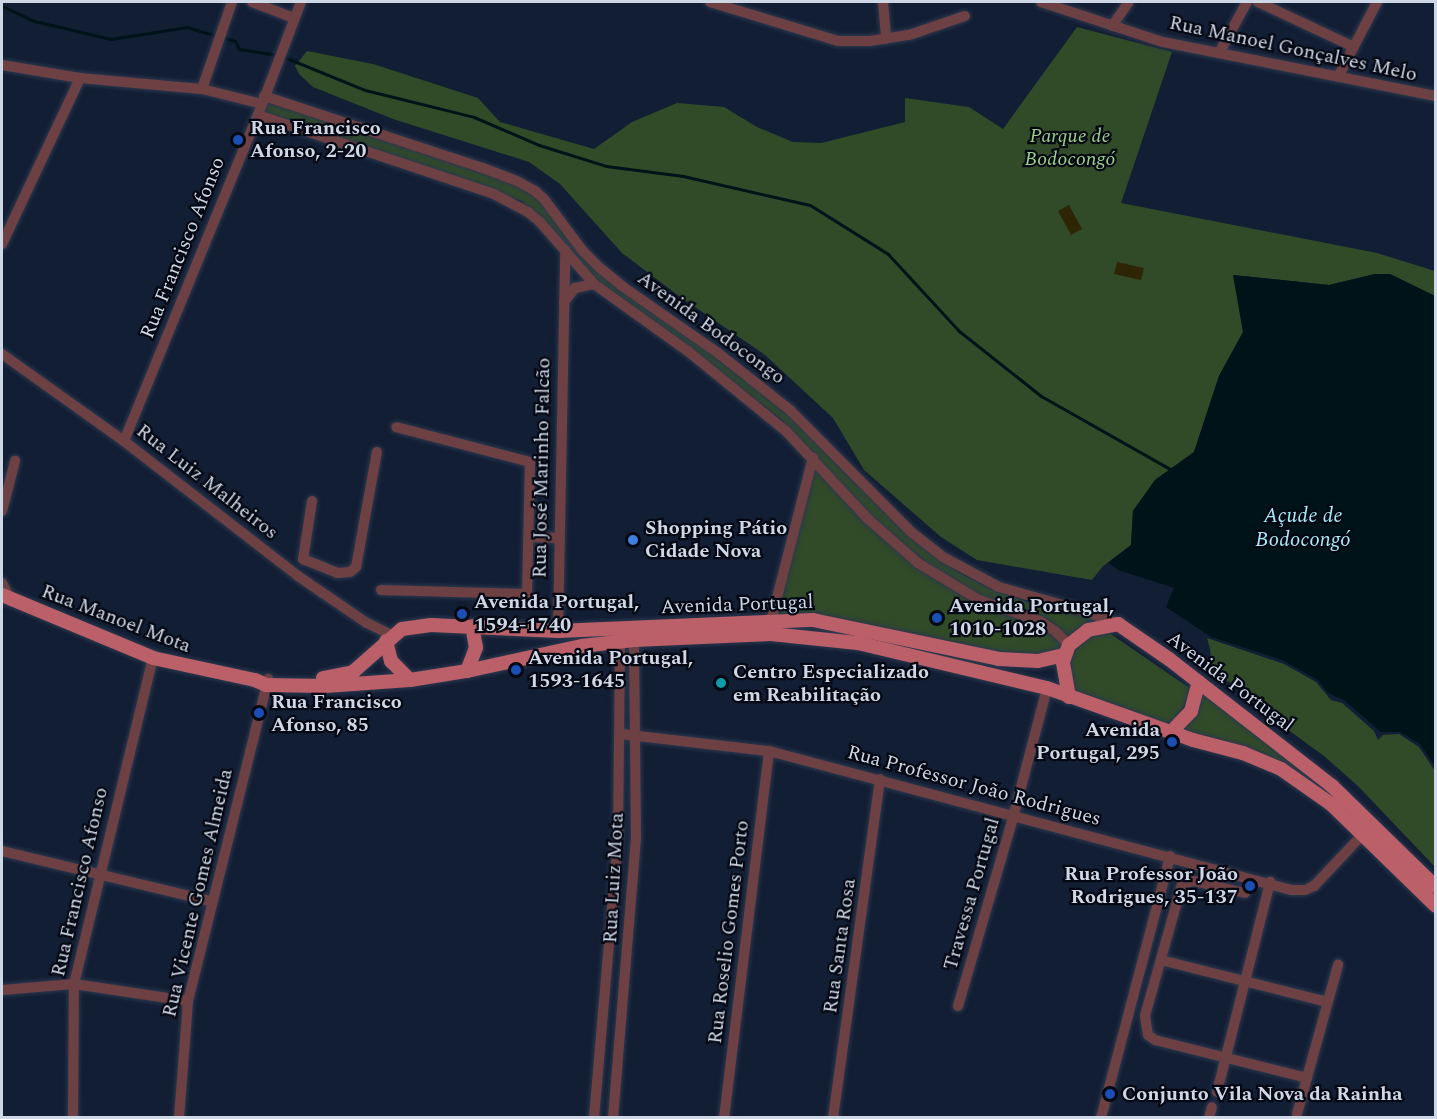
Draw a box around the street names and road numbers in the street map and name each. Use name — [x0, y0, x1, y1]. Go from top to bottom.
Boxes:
street label: Rua Manoel Gonçalves Melo — [1167, 11, 1419, 87]
street label: Rua Francisco Afonso — [136, 154, 230, 342]
street label: Avenida Bodocongo — [632, 266, 790, 390]
street label: Rua José Marinho Falcão — [528, 358, 556, 578]
street label: Rua Luiz Malheiros — [131, 419, 283, 545]
street label: Rua Manoel Mota — [38, 579, 194, 659]
street label: Avenida Portugal — [660, 590, 814, 620]
street label: Avenida Portugal — [1162, 626, 1298, 738]
street label: Rua Professor João Rodrigues — [845, 741, 1103, 831]
street label: Rua Vicente Gomes Almeida — [158, 766, 238, 1020]
street label: Rua Francisco Afonso — [47, 785, 113, 979]
street label: Rua Luiz Mota — [599, 812, 629, 944]
street label: Travessa Portugal — [939, 815, 1005, 973]
street label: Rua Roselio Gomes Porto — [703, 819, 755, 1045]
street label: Rua Santa Rosa — [819, 877, 861, 1015]

